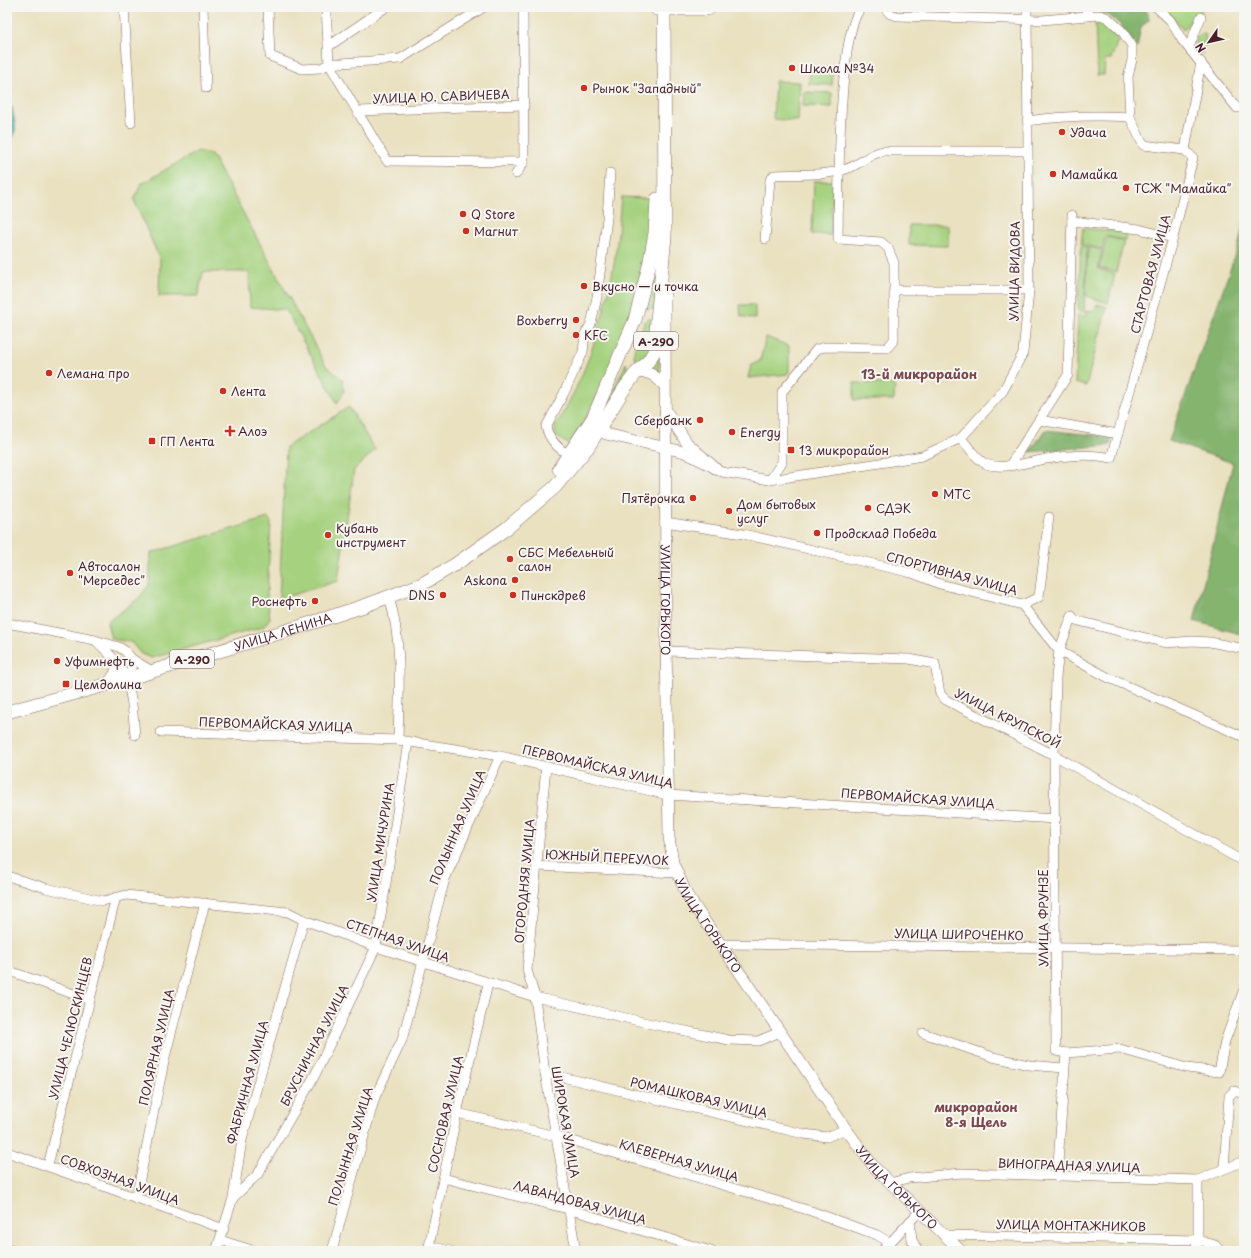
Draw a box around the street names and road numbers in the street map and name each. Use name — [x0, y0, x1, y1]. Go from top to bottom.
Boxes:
street label: УЛИЦА Ю. САВИЧЕВА — [372, 85, 510, 107]
street label: СТАРТОВАЯ УЛИЦА — [1125, 212, 1175, 336]
street label: УЛИЦА ВИДОВА — [1004, 220, 1024, 321]
road number: А-290 — [634, 332, 678, 350]
street label: УЛИЦА ГОРЬКОГО — [657, 545, 675, 656]
street label: СПОРТИВНАЯ УЛИЦА — [884, 547, 1020, 599]
street label: УЛИЦА ЛЕНИНА — [231, 608, 334, 655]
road number: А-290 — [170, 650, 214, 668]
street label: УЛИЦА КРУПСКОЙ — [952, 684, 1064, 752]
street label: ПЕРВОМАЙСКАЯ УЛИЦА — [199, 712, 353, 736]
street label: ПЕРВОМАЙСКАЯ УЛИЦА — [521, 740, 675, 792]
street label: ПОЛЫННАЯ УЛИЦА — [425, 767, 489, 887]
street label: УЛИЦА МИЧУРИНА — [362, 781, 398, 903]
street label: ПЕРВОМАЙСКАЯ УЛИЦА — [841, 784, 995, 812]
street label: ОГОРОДНЯЯ УЛИЦА — [510, 818, 538, 944]
street label: ЮЖНЫЙ ПЕРЕУЛОК — [545, 845, 669, 869]
street label: УЛИЦА ФРУНЗЕ — [1034, 869, 1052, 967]
street label: УЛИЦА ГОРЬКОГО — [671, 874, 746, 976]
street label: СТЕПНАЯ УЛИЦА — [344, 914, 452, 966]
street label: УЛИЦА ШИРОЧЕНКО — [894, 924, 1024, 944]
street label: УЛИЦА ЧЕЛЮСКИНЦЕВ — [44, 955, 96, 1101]
street label: БРУСНИЧНАЯ УЛИЦА — [275, 981, 353, 1109]
street label: ПОЛЯРНАЯ УЛИЦА — [134, 987, 178, 1107]
street label: ФАБРИЧНАЯ УЛИЦА — [222, 1018, 272, 1146]
street label: СОСНОВАЯ УЛИЦА — [423, 1054, 467, 1174]
street label: ШИРОКАЯ УЛИЦА — [547, 1065, 585, 1179]
street label: РОМАШКОВАЯ УЛИЦА — [629, 1072, 769, 1122]
street label: ПОЛЫННАЯ УЛИЦА — [323, 1084, 377, 1208]
street label: КЛЕВЕРНАЯ УЛИЦА — [617, 1134, 741, 1186]
street label: УЛИЦА ГОРЬКОГО — [852, 1142, 942, 1233]
street label: СОВХОЗНАЯ УЛИЦА — [58, 1149, 182, 1209]
street label: ВИНОГРАДНАЯ УЛИЦА — [997, 1154, 1141, 1176]
street label: ЛАВАНДОВАЯ УЛИЦА — [512, 1176, 648, 1228]
street label: УЛИЦА МОНТАЖНИКОВ — [996, 1215, 1146, 1235]

